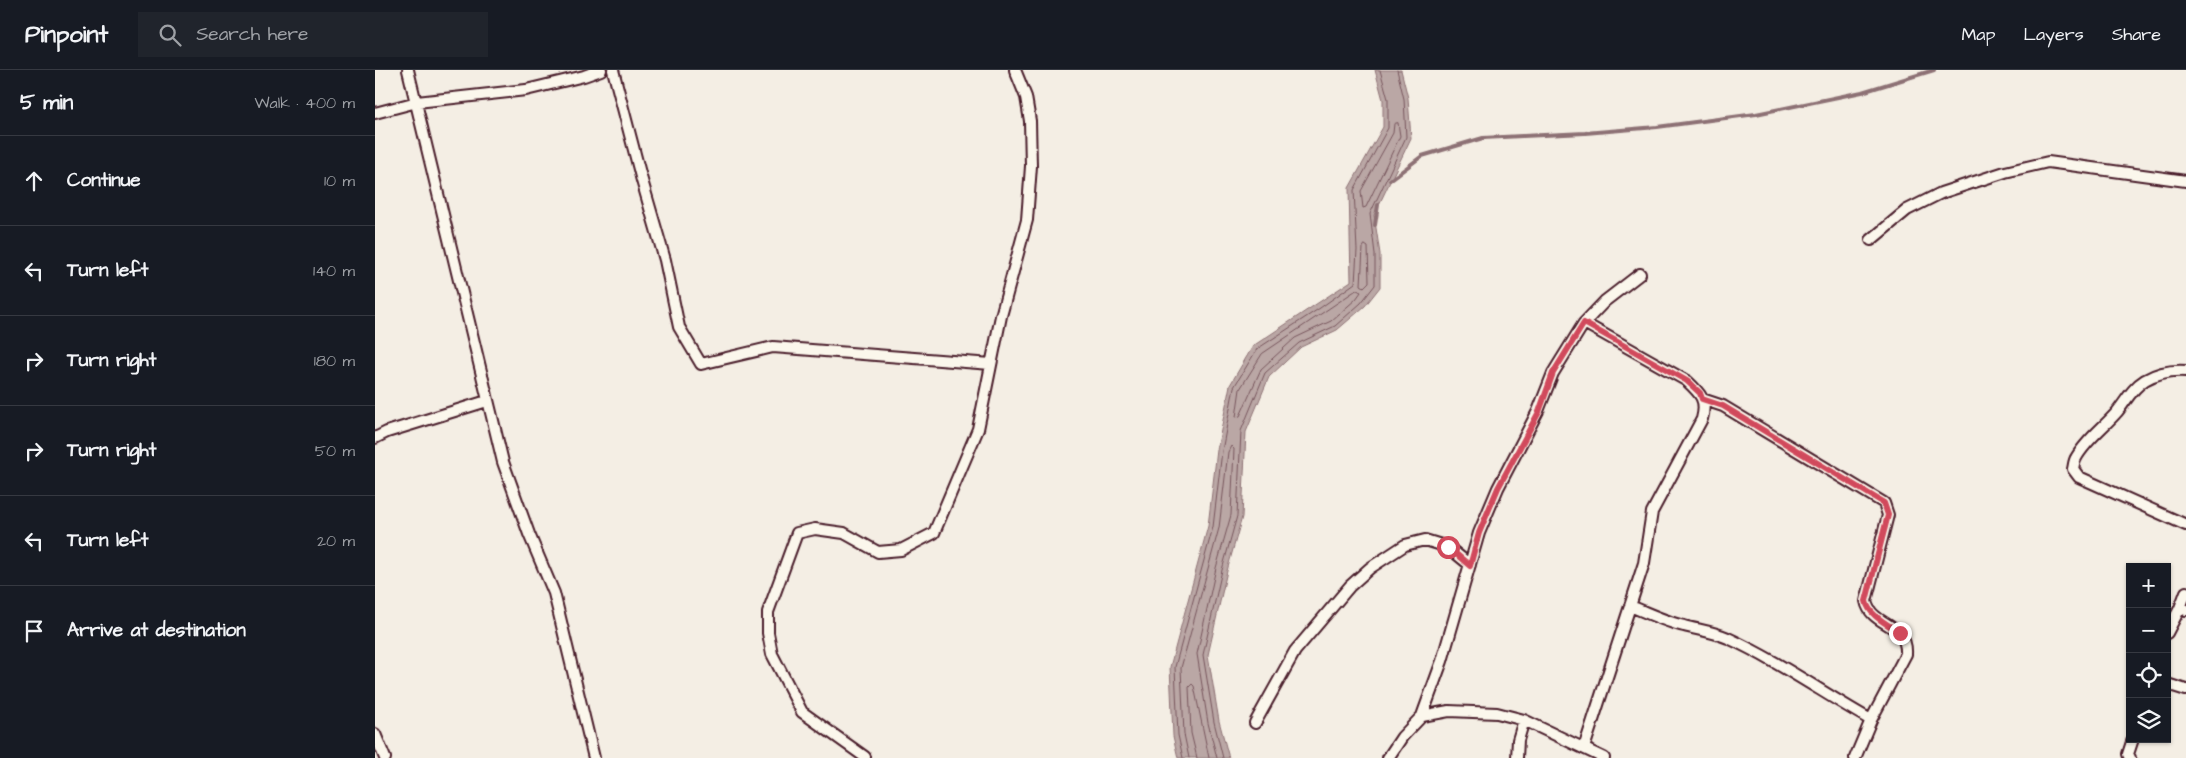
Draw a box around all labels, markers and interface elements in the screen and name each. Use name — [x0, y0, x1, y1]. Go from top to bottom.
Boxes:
search box — [138, 12, 488, 57]
text: Pinpoint — [25, 18, 108, 52]
icon: search — [156, 21, 184, 49]
text: Search here — [196, 21, 308, 48]
text: Map — [1961, 22, 1995, 47]
text: Layers — [2023, 22, 2084, 47]
text: Share — [2112, 22, 2161, 47]
text: 5 min — [20, 88, 73, 117]
text: Walk · 400 m — [254, 92, 355, 114]
icon: ahead — [20, 167, 48, 195]
text: Continue — [67, 167, 141, 194]
text: 10 m — [324, 170, 355, 192]
icon: left — [20, 257, 48, 285]
text: Turn left — [67, 257, 148, 284]
text: 140 m — [313, 260, 355, 282]
icon: right — [20, 347, 48, 375]
text: Turn right — [67, 347, 156, 374]
text: 180 m — [314, 350, 355, 372]
icon: right — [20, 437, 48, 465]
text: Turn right — [67, 437, 156, 464]
text: 50 m — [315, 440, 355, 462]
icon: left — [20, 527, 48, 555]
text: Turn left — [67, 527, 148, 554]
text: 20 m — [317, 530, 355, 552]
route start — [1437, 536, 1460, 559]
map controls — [2126, 563, 2171, 743]
button: + — [2126, 563, 2171, 608]
button: − — [2126, 608, 2171, 653]
icon: arrive — [20, 617, 48, 645]
text: Arrive at destination — [67, 617, 246, 644]
route end — [1889, 622, 1912, 645]
button: locate — [2126, 653, 2171, 698]
button: layers — [2126, 698, 2171, 743]

